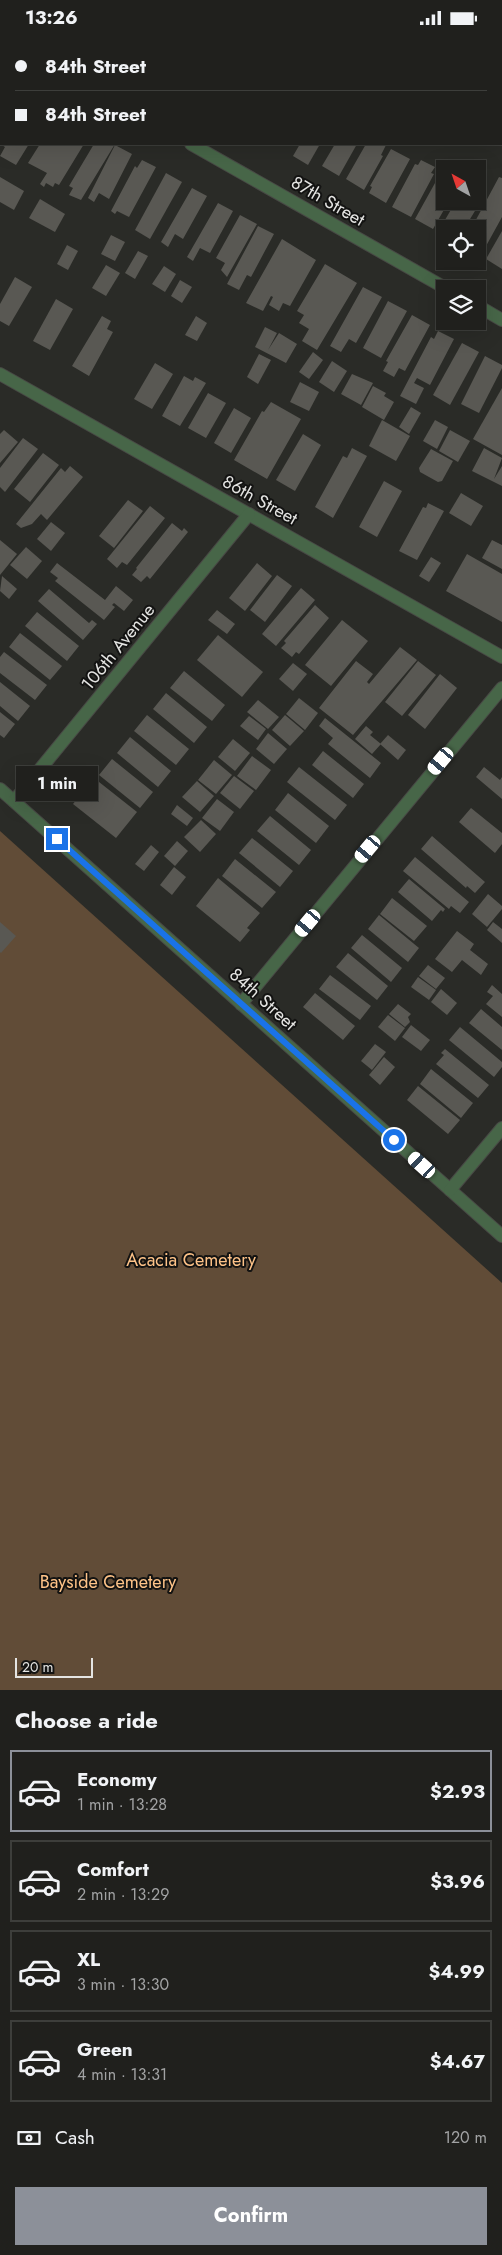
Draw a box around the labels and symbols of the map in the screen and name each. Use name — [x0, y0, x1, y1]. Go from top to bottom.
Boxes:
north arrow — [436, 160, 486, 210]
street label: 87th Street — [286, 169, 370, 233]
street label: 86th Street — [218, 469, 303, 532]
street label: 106th Avenue — [75, 598, 161, 696]
car — [425, 745, 456, 777]
callout: 1 min — [16, 767, 98, 801]
route end — [46, 828, 68, 850]
car — [352, 833, 383, 865]
car — [292, 907, 323, 939]
street label: 84th Street — [224, 962, 303, 1037]
route start — [383, 1129, 405, 1151]
car — [405, 1149, 438, 1181]
park label: Acacia Cemetery — [126, 1247, 256, 1273]
park label: Bayside Cemetery — [40, 1569, 176, 1595]
scale bar — [15, 1655, 92, 1678]

